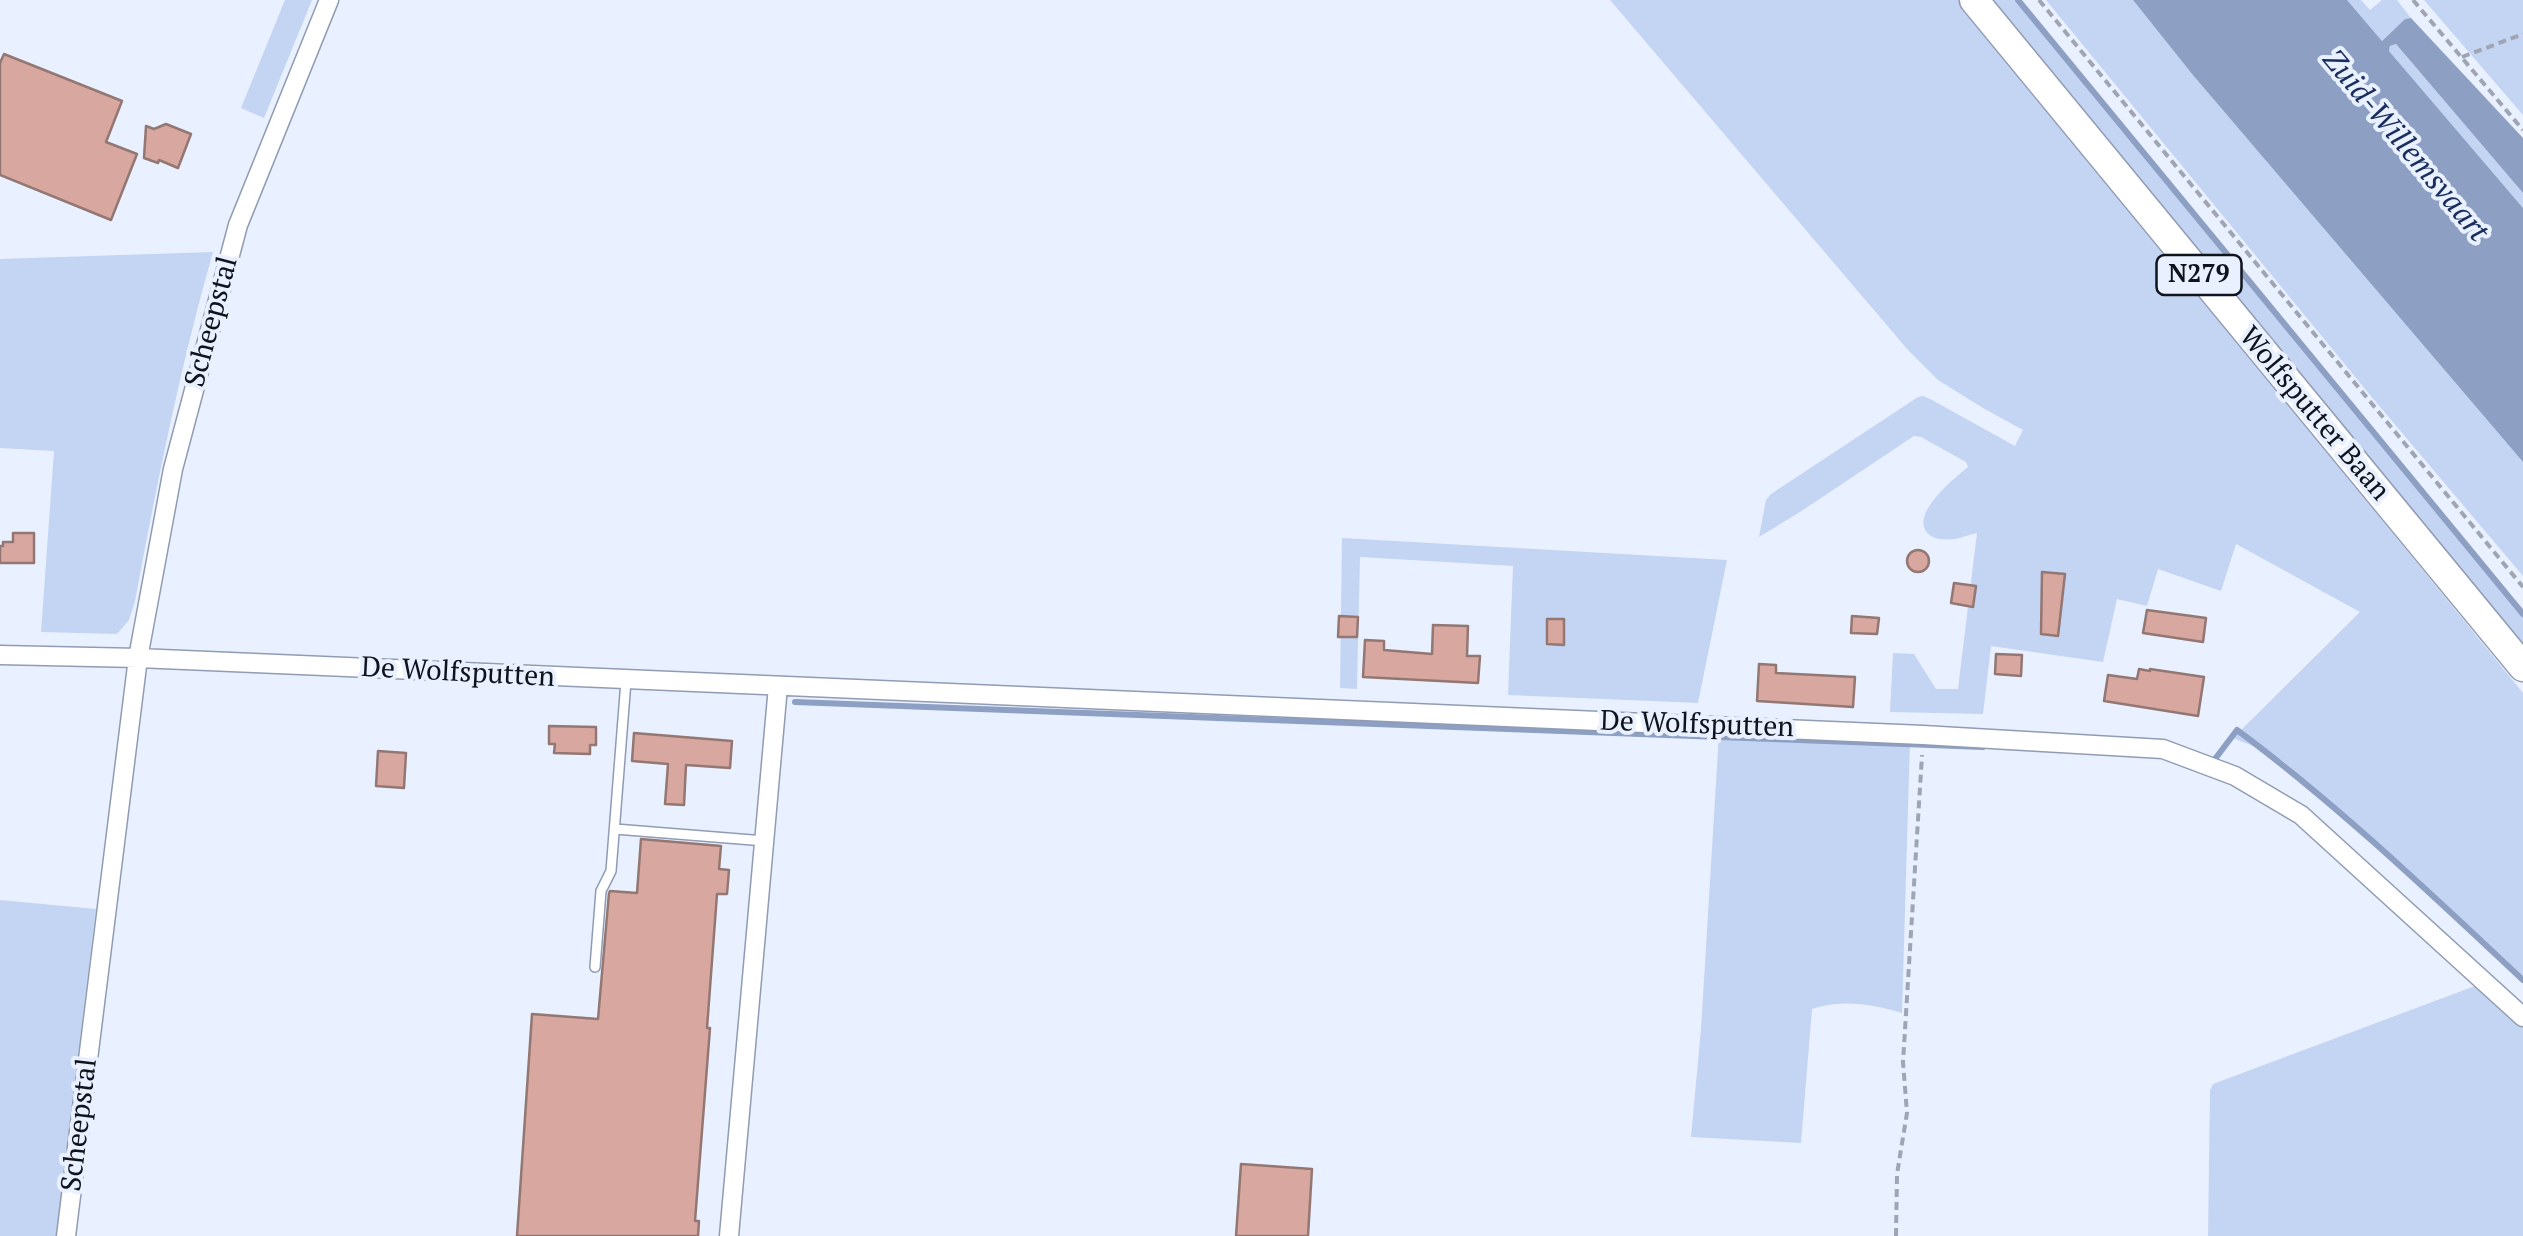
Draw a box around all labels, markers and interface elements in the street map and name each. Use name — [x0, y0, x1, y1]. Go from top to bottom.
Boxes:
water label: Zuid-Willemsvaart — [2314, 43, 2496, 249]
street label: Scheepstal — [178, 253, 246, 391]
road number: N279 — [2156, 255, 2242, 295]
street label: Wolfsputter Baan — [2232, 320, 2396, 508]
street label: De Wolfsputten — [360, 651, 556, 695]
street label: De Wolfsputten — [1599, 705, 1795, 745]
street label: Scheepstal — [55, 1057, 105, 1193]

